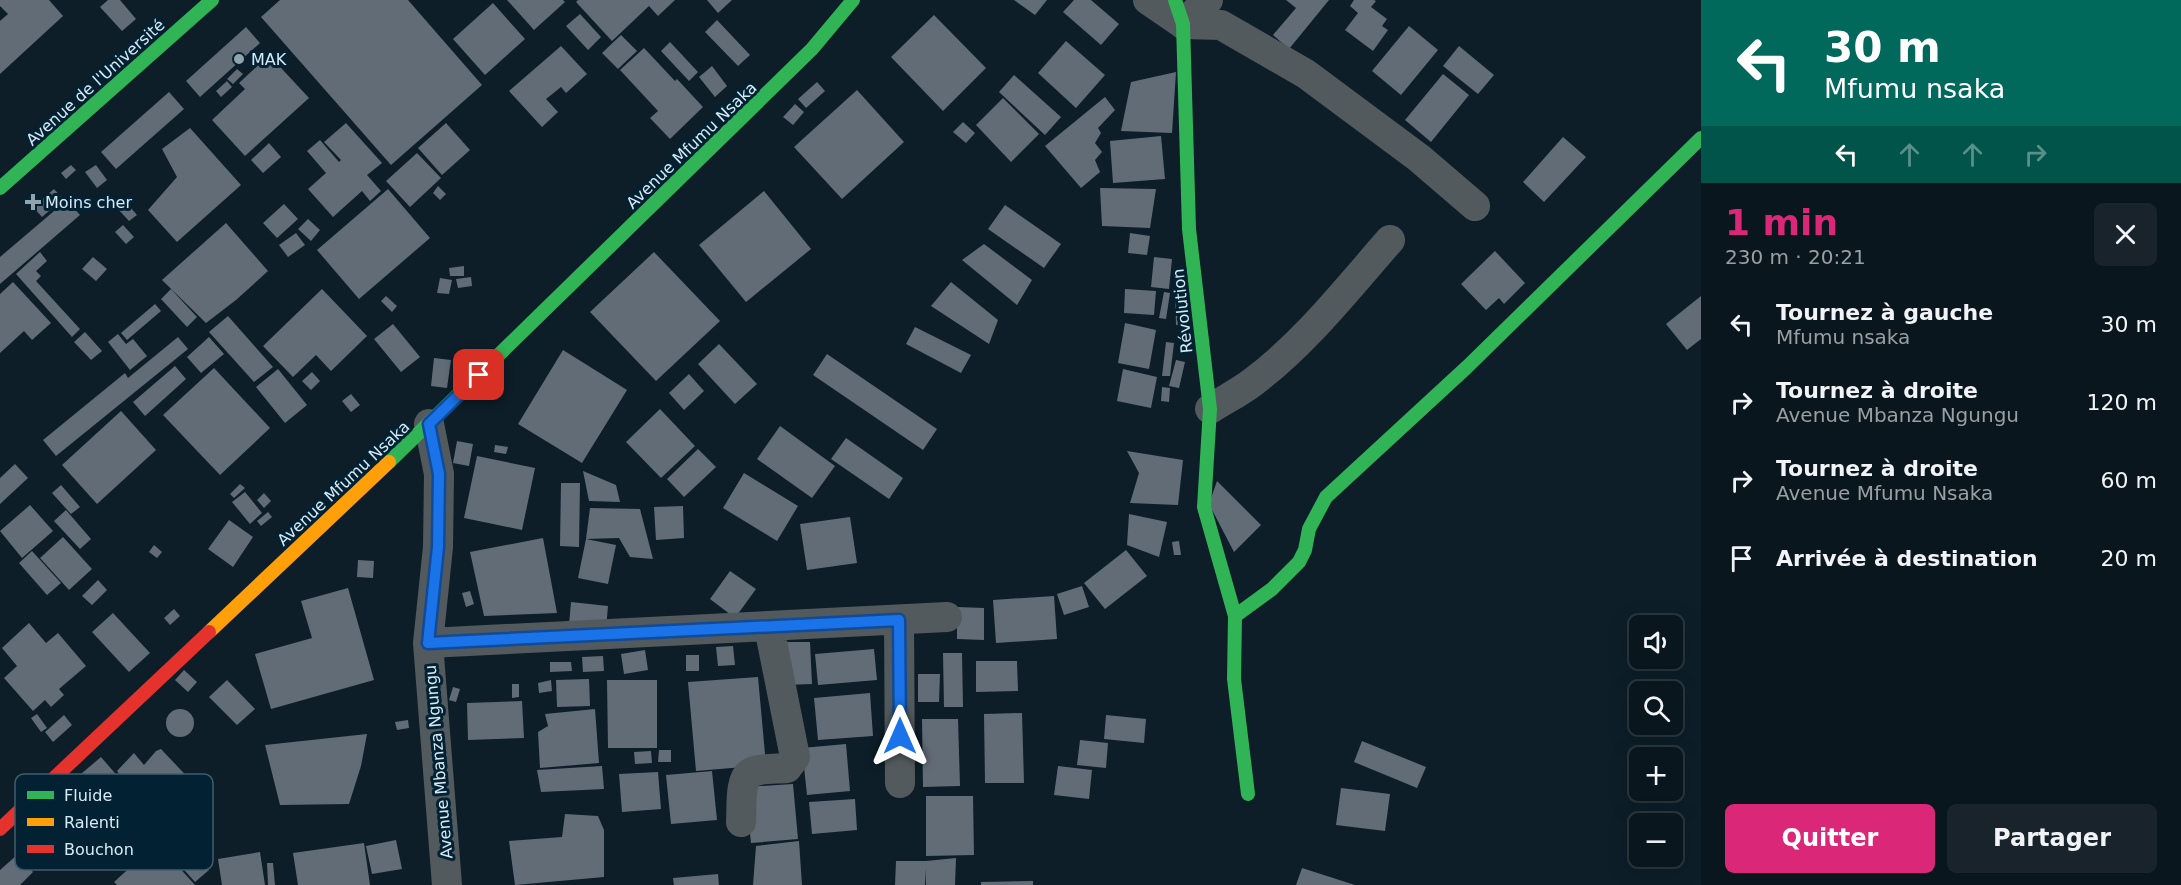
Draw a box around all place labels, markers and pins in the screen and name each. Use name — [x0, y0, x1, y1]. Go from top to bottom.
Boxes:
place label: MAK — [251, 50, 287, 69]
marker: MAK — [232, 52, 246, 66]
place label: Moins cher — [45, 193, 132, 212]
marker: Moins cher — [26, 195, 40, 209]
pin — [453, 349, 504, 400]

